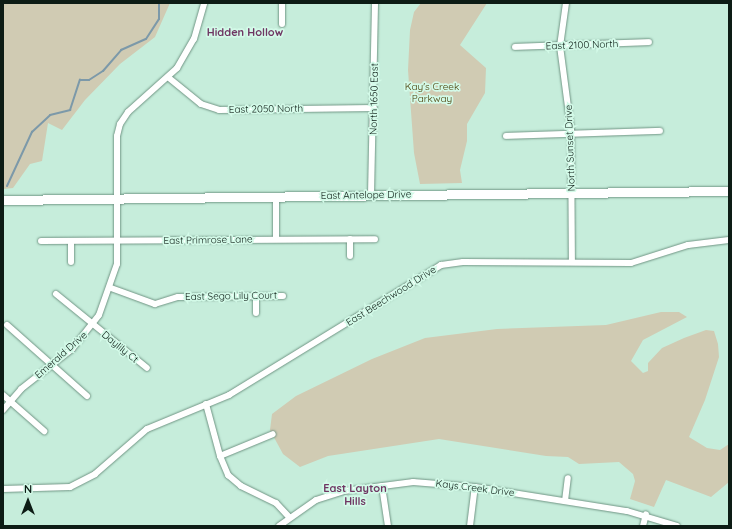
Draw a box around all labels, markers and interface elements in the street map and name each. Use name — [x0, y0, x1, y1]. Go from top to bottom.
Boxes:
district label: Hidden Hollow — [207, 25, 283, 39]
street label: East 2100 North — [545, 38, 619, 52]
street label: North 1650 East — [367, 63, 381, 135]
park label: Kay's Creek Parkway — [405, 80, 459, 104]
street label: East 2050 North — [229, 102, 303, 116]
street label: North Sunset Drive — [562, 105, 578, 191]
street label: East Antelope Drive — [321, 188, 411, 202]
street label: East Primrose Lane — [163, 233, 253, 247]
street label: East Beechwood Drive — [344, 263, 438, 329]
street label: East Sego Lily Court — [185, 289, 277, 303]
street label: Emerald Drive — [32, 329, 90, 381]
street label: Daylily Ct — [99, 329, 141, 365]
street label: Kays Creek Drive — [435, 477, 515, 499]
north arrow — [8, 481, 48, 521]
text: N — [24, 482, 32, 496]
district label: East Layton Hills — [323, 482, 387, 508]

